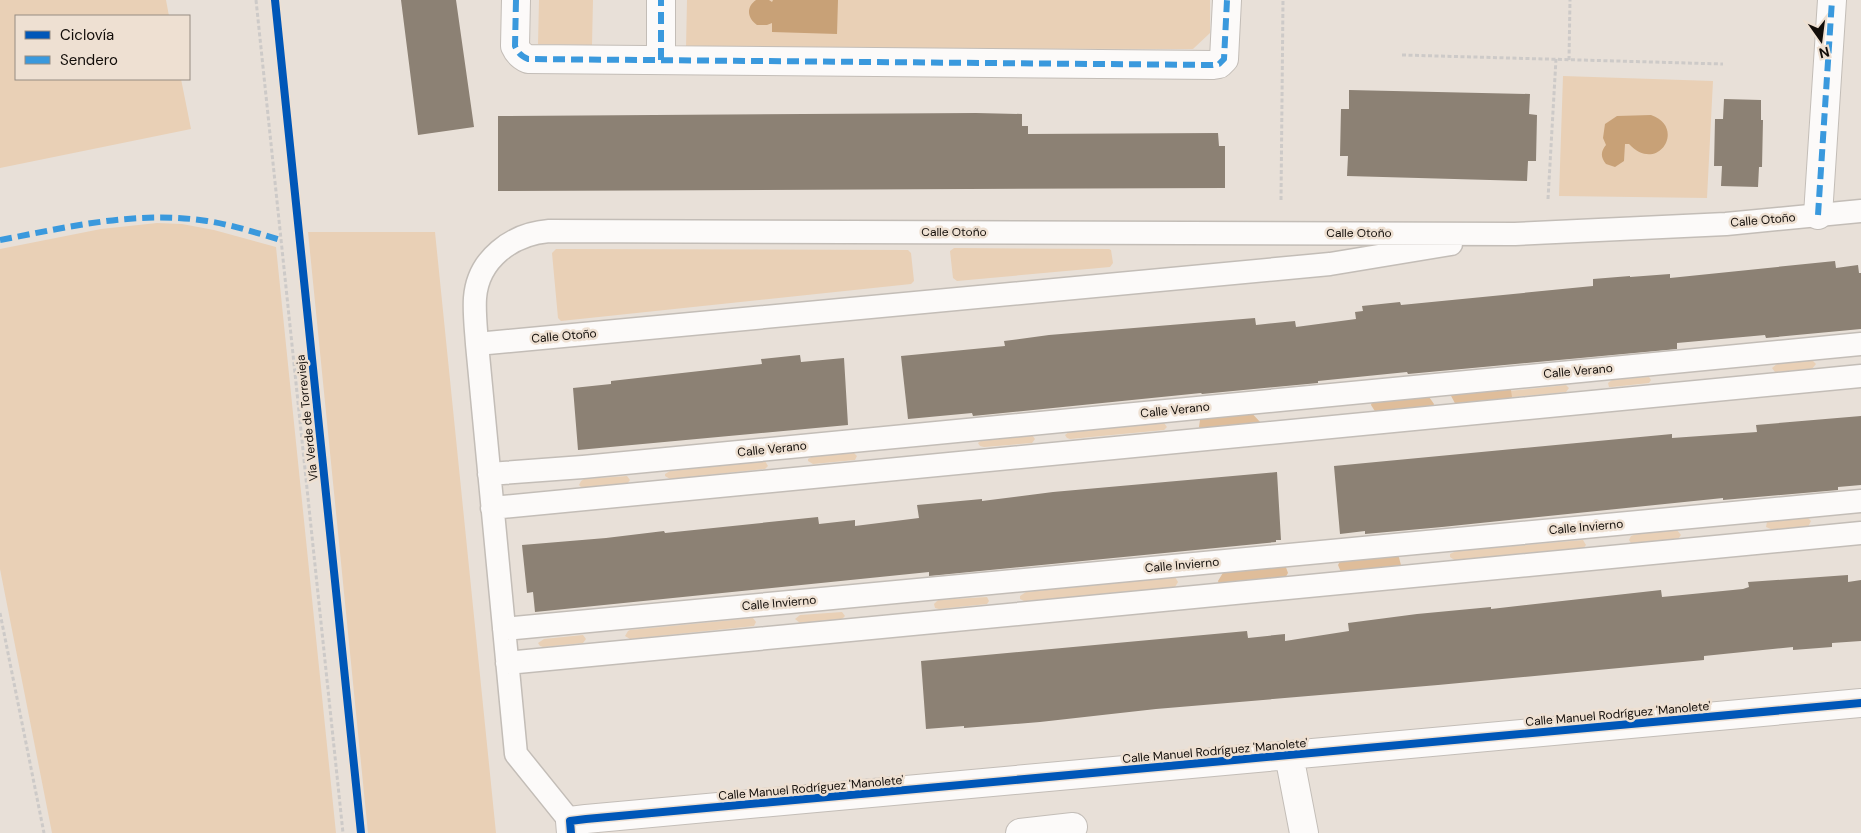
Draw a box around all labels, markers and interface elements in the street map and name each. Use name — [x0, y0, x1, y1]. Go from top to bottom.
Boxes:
legend — [15, 15, 190, 80]
north arrow — [1796, 15, 1846, 65]
text: Ciclovía — [60, 25, 114, 45]
text: N — [1817, 43, 1831, 63]
text: Sendero — [60, 50, 118, 70]
street label: Calle Otoño — [1730, 209, 1796, 231]
street label: Calle Otoño — [921, 224, 987, 240]
street label: Calle Otoño — [1326, 225, 1392, 241]
street label: Calle Otoño — [531, 325, 597, 347]
street label: Vía Verde de Torrevieja — [292, 354, 322, 482]
street label: Calle Verano — [1543, 360, 1613, 382]
street label: Calle Verano — [1140, 398, 1210, 422]
street label: Calle Verano — [737, 437, 807, 461]
street label: Calle Invierno — [1548, 516, 1624, 538]
street label: Calle Invierno — [1144, 554, 1220, 576]
street label: Calle Invierno — [741, 592, 817, 614]
street label: Calle Manuel Rodríguez 'Manolete' — [1525, 698, 1711, 730]
street label: Calle Manuel Rodríguez 'Manolete' — [1122, 735, 1308, 767]
street label: Calle Manuel Rodríguez 'Manolete' — [718, 772, 904, 804]

